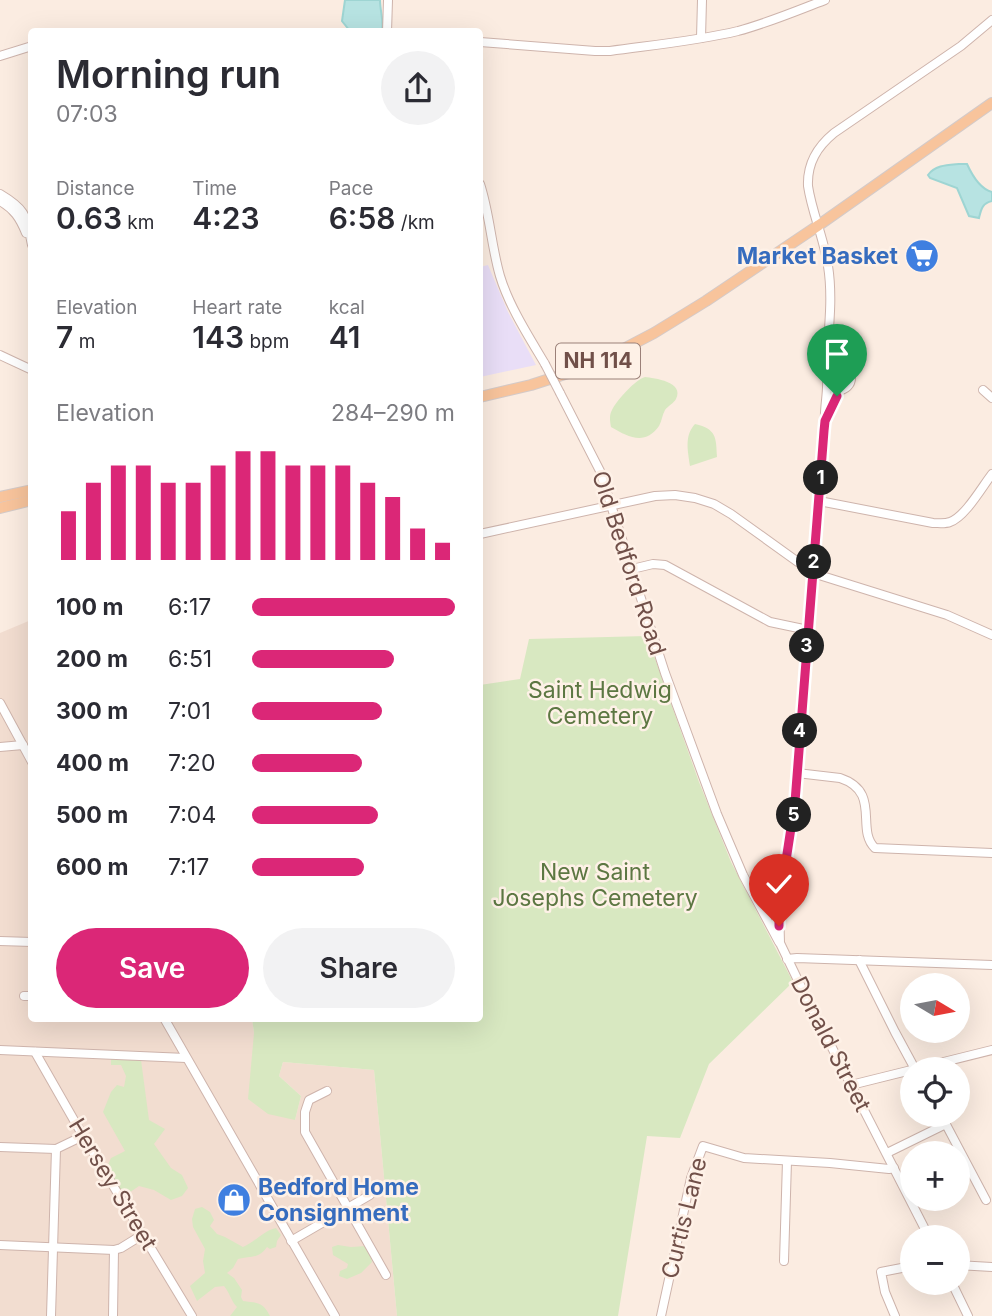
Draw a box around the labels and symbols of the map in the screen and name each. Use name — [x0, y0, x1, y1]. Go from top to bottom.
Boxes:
supermarket icon: Market Basket — [903, 237, 941, 275]
place label: Market Basket — [737, 242, 899, 270]
pin — [807, 324, 867, 396]
road number: NH 114 — [556, 344, 640, 378]
pin: 1 — [804, 461, 838, 496]
street label: Old Bedford Road — [586, 467, 672, 659]
pin: 2 — [796, 544, 832, 580]
pin: 3 — [790, 628, 824, 664]
park label: Saint Hedwig Cemetery — [528, 676, 672, 730]
pin: 4 — [782, 714, 818, 748]
pin: 5 — [776, 798, 812, 832]
pin — [749, 854, 809, 926]
park label: New Saint Josephs Cemetery — [492, 858, 698, 912]
street label: Donald Street — [785, 972, 877, 1117]
north arrow — [900, 973, 970, 1043]
street label: Hersey Street — [63, 1113, 163, 1255]
street label: Curtis Lane — [655, 1154, 713, 1282]
place label: Bedford Home Consignment — [258, 1173, 419, 1227]
shop icon: Bedford Home Consignment — [215, 1181, 253, 1219]

